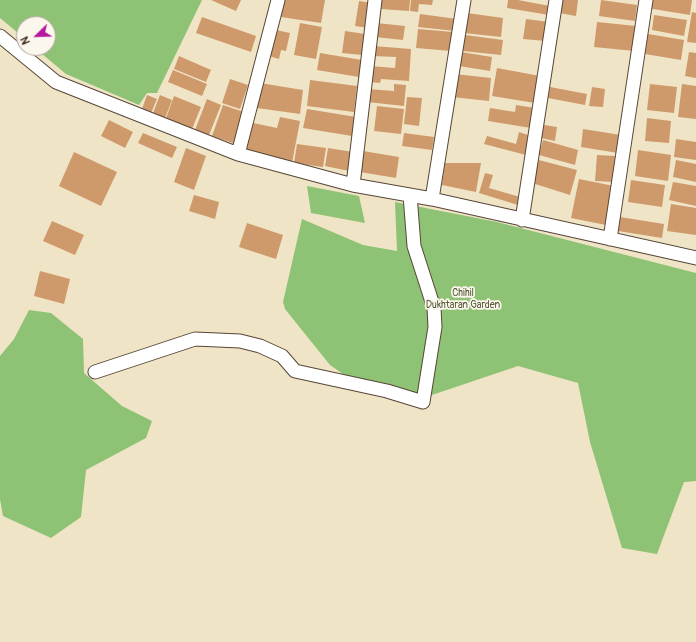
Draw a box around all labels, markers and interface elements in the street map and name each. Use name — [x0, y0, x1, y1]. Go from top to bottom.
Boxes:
north arrow — [16, 16, 56, 56]
text: N — [18, 35, 33, 46]
park label: Chihil Dukhtaran Garden — [426, 287, 500, 310]

